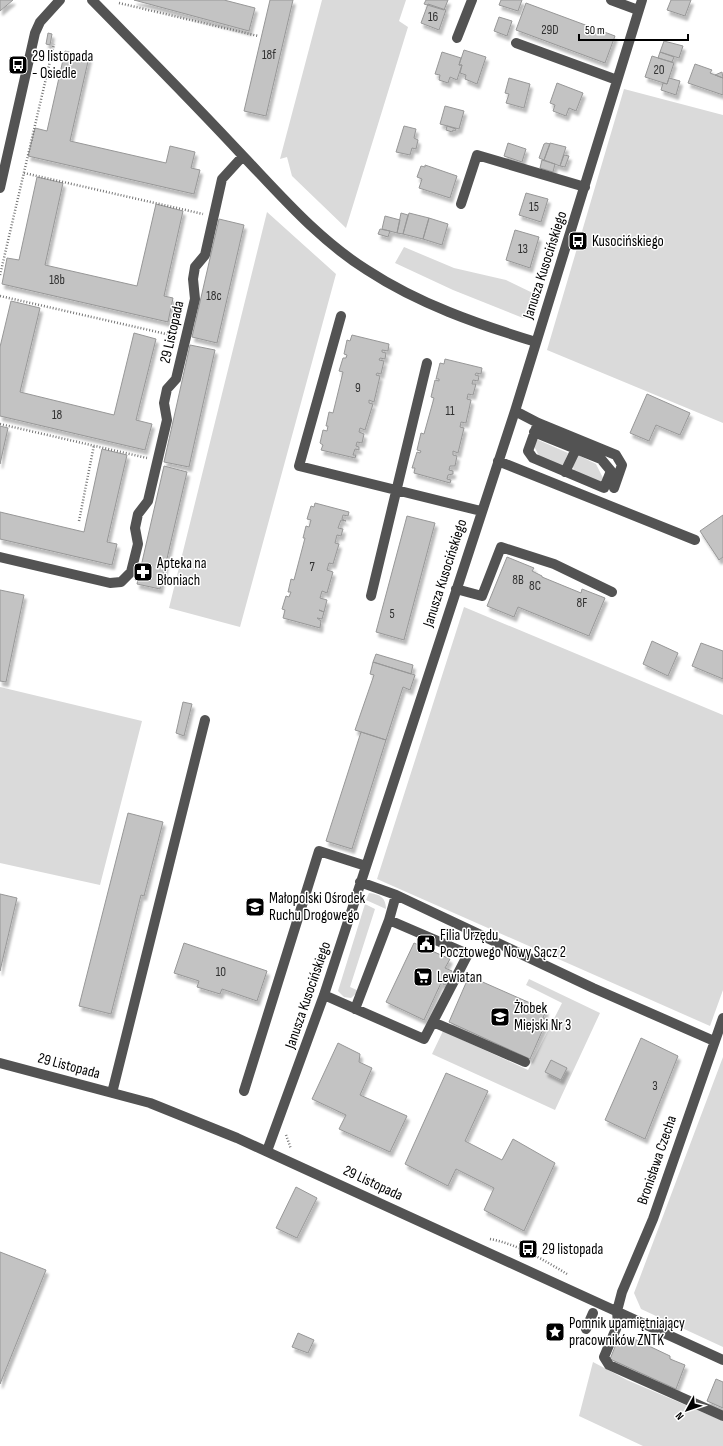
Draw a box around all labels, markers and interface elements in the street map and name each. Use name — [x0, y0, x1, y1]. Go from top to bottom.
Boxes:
house number: 16 — [428, 9, 438, 25]
scale bar — [579, 16, 688, 42]
house number: 29D — [541, 22, 559, 38]
text: 50 m — [585, 23, 605, 38]
place label: 29 listopada - Osiedle — [32, 47, 93, 83]
house number: 18f — [262, 47, 276, 63]
bus stop icon: 29 listopada - Osiedle — [7, 54, 29, 76]
house number: 20 — [653, 62, 665, 78]
house number: 15 — [529, 199, 539, 215]
street label: Janusza Kusocińskiego — [518, 209, 571, 322]
bus stop icon: Kusocińskiego — [567, 230, 589, 252]
place label: Kusocińskiego — [592, 232, 664, 251]
house number: 13 — [518, 241, 528, 257]
house number: 18b — [49, 272, 65, 288]
house number: 18c — [206, 288, 222, 304]
street label: 29 Listopada — [156, 299, 188, 365]
house number: 9 — [355, 380, 361, 396]
house number: 11 — [445, 403, 455, 419]
house number: 18 — [52, 407, 62, 423]
street label: Janusza Kusocińskiego — [418, 517, 471, 630]
place label: Apteka na Błoniach — [156, 554, 207, 590]
house number: 7 — [309, 559, 315, 575]
pharmacy icon: Apteka na Błoniach — [132, 561, 154, 583]
house number: 8B — [512, 572, 524, 588]
house number: 8C — [529, 578, 541, 594]
house number: 8F — [577, 595, 587, 611]
house number: 5 — [389, 606, 395, 622]
place label: Małopolski Ośrodek Ruchu Drogowego — [269, 889, 366, 925]
school or university icon: Małopolski Ośrodek Ruchu Drogowego — [244, 896, 266, 918]
place label: Filia Urzędu Pocztowego Nowy Sącz 2 — [440, 926, 566, 962]
public building icon: Filia Urzędu Pocztowego Nowy Sącz 2 — [415, 933, 437, 955]
street label: Janusza Kusocińskiego — [280, 939, 335, 1052]
house number: 10 — [216, 964, 226, 980]
supermarket icon: Lewiatan — [412, 966, 434, 988]
place label: Lewiatan — [437, 968, 482, 987]
place label: Żłobek Miejski Nr 3 — [514, 999, 571, 1035]
school or university icon: Żłobek Miejski Nr 3 — [489, 1006, 511, 1028]
street label: 29 Listopada — [36, 1049, 102, 1083]
house number: 3 — [652, 1078, 658, 1094]
street label: Bronisława Czecha — [633, 1113, 681, 1207]
street label: 29 Listopada — [340, 1161, 406, 1205]
bus stop icon: 29 listopada — [517, 1238, 539, 1260]
place label: 29 listopada — [542, 1240, 603, 1259]
place label: Pomnik upamiętniający pracowników ZNTK — [569, 1314, 685, 1350]
place icon: Pomnik upamiętniający pracowników ZNTK — [544, 1321, 566, 1343]
north arrow — [667, 1390, 707, 1430]
text: N — [673, 1410, 687, 1423]

